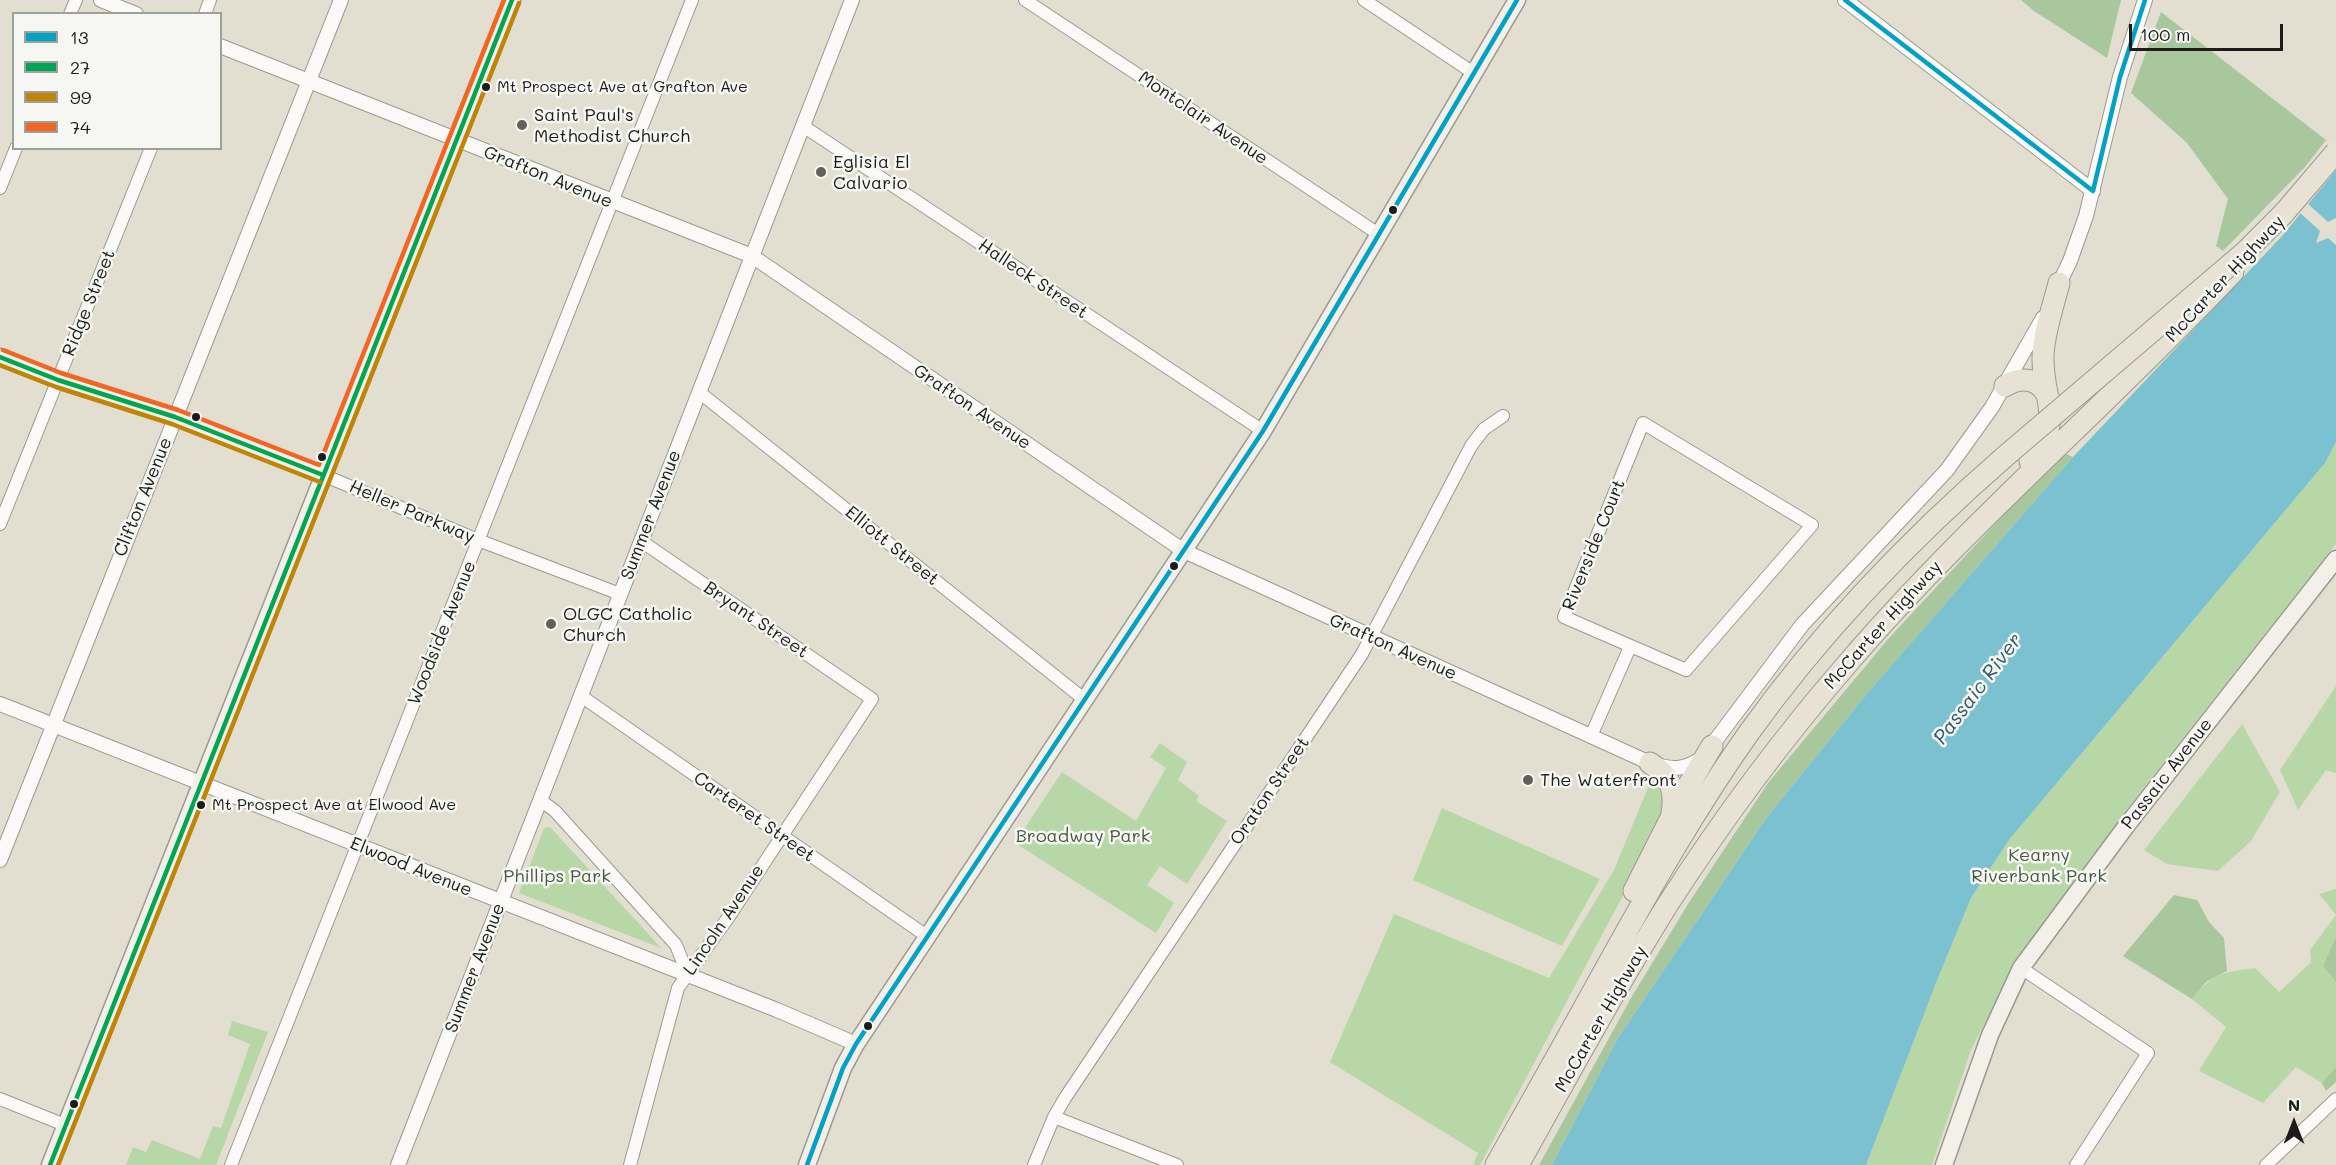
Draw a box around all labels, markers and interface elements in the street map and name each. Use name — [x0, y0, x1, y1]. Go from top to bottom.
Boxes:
legend — [12, 12, 222, 150]
scale bar — [2132, 12, 2286, 50]
text: 100 m — [2140, 22, 2190, 46]
text: 13 — [70, 25, 89, 49]
text: 27 — [70, 55, 90, 79]
street label: Montclair Avenue — [1134, 67, 1272, 169]
place label: Mt Prospect Ave at Grafton Ave — [497, 77, 748, 97]
marker: Mt Prospect Ave at Grafton Ave — [480, 81, 492, 93]
text: 99 — [70, 85, 91, 109]
place label: Saint Paul's Methodist Church — [534, 104, 690, 146]
text: 74 — [70, 115, 91, 139]
marker: Saint Paul's Methodist Church — [515, 118, 529, 132]
street label: Grafton Avenue — [480, 141, 616, 213]
place label: Eglisia El Calvario — [833, 151, 910, 194]
marker: Eglisia El Calvario — [814, 165, 828, 179]
unlabelled marker — [1387, 204, 1399, 216]
street label: McCarter Highway — [2161, 211, 2289, 347]
street label: Halleck Street — [974, 234, 1092, 324]
street label: Ridge Street — [58, 247, 120, 359]
street label: Grafton Avenue — [909, 360, 1035, 454]
unlabelled marker — [190, 411, 202, 423]
street label: Clifton Avenue — [109, 434, 177, 560]
street label: Summer Avenue — [616, 447, 686, 583]
unlabelled marker — [316, 451, 328, 463]
street label: Heller Parkway — [346, 476, 478, 548]
street label: Riverside Court — [1558, 476, 1630, 614]
street label: Elliott Street — [841, 502, 943, 590]
street label: McCarter Highway — [1820, 556, 1946, 694]
street label: Woodside Avenue — [403, 558, 481, 708]
unlabelled marker — [1168, 560, 1180, 572]
street label: Bryant Street — [699, 577, 813, 663]
place label: OLGC Catholic Church — [563, 603, 692, 646]
street label: Grafton Avenue — [1326, 609, 1460, 685]
marker: OLGC Catholic Church — [544, 617, 558, 631]
water label: Passaic River — [1928, 629, 2028, 749]
street label: Passaic Avenue — [2117, 714, 2217, 834]
street label: Oraton Street — [1226, 733, 1314, 849]
street label: Carteret Street — [689, 767, 819, 867]
place label: The Waterfront — [1540, 769, 1677, 791]
marker: The Waterfront — [1521, 773, 1535, 787]
place label: Mt Prospect Ave at Elwood Ave — [212, 795, 456, 815]
marker: Mt Prospect Ave at Elwood Ave — [195, 799, 207, 811]
park label: Broadway Park — [1016, 825, 1150, 847]
street label: Elwood Avenue — [347, 833, 475, 901]
park label: Kearny Riverbank Park — [1971, 844, 2107, 886]
street label: Lincoln Avenue — [679, 861, 769, 979]
park label: Phillips Park — [503, 865, 611, 887]
street label: Summer Avenue — [440, 900, 510, 1036]
street label: McCarter Highway — [1550, 942, 1652, 1096]
unlabelled marker — [862, 1020, 874, 1032]
north arrow — [2264, 1093, 2324, 1153]
text: N — [2288, 1094, 2300, 1115]
unlabelled marker — [68, 1098, 80, 1110]

